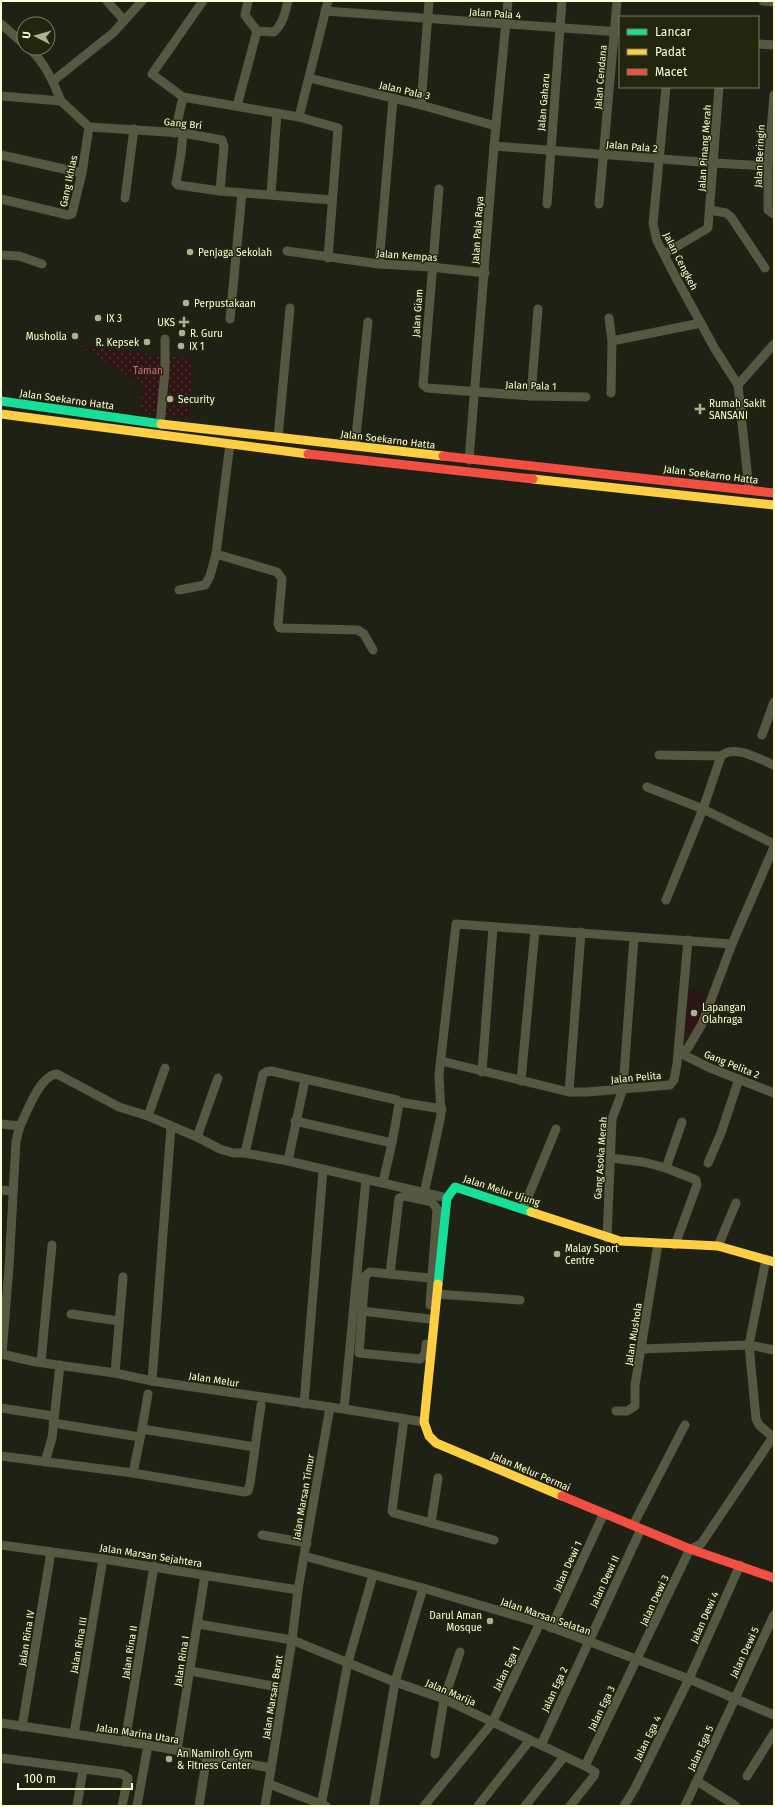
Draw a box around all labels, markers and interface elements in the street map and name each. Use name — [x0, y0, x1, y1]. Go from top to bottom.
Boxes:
street label: Jalan Pala 4 — [469, 6, 522, 22]
north arrow — [16, 16, 56, 56]
legend — [619, 16, 759, 88]
text: Lancar — [655, 25, 692, 39]
text: U — [20, 31, 33, 39]
street label: Jalan Cendana — [592, 44, 610, 110]
text: Padat — [655, 45, 687, 59]
text: Macet — [655, 65, 688, 79]
street label: Jalan Gaharu — [535, 73, 552, 131]
street label: Jalan Pala 3 — [378, 79, 431, 103]
street label: Jalan Pinang Merah — [696, 104, 714, 192]
street label: Gang Bri — [163, 116, 203, 132]
street label: Jalan Beringin — [752, 124, 768, 188]
street label: Jalan Pala 2 — [606, 139, 658, 155]
street label: Gang Ikhlas — [58, 154, 80, 208]
street label: Jalan Pala Raya — [470, 196, 486, 265]
street label: Jalan Cengkeh — [660, 230, 700, 292]
marker: Penjaga Sekolah — [185, 247, 195, 257]
place label: Penjaga Sekolah — [198, 247, 272, 259]
street label: Jalan Kempas — [376, 248, 438, 264]
street label: Jalan Giam — [410, 289, 426, 338]
marker: Perpustakaan — [181, 298, 191, 308]
place label: Perpustakaan — [194, 298, 256, 310]
marker: IX 3 — [93, 313, 103, 323]
place label: IX 3 — [106, 313, 122, 325]
marker: UKS — [178, 316, 190, 328]
place label: UKS — [157, 317, 176, 329]
marker: R. Guru — [177, 328, 187, 338]
place label: R. Guru — [190, 328, 223, 340]
place label: Musholla — [26, 331, 67, 343]
marker: Musholla — [70, 331, 80, 341]
place label: R. Kepsek — [96, 337, 140, 349]
marker: R. Kepsek — [142, 337, 152, 347]
marker: IX 1 — [176, 341, 186, 351]
place label: IX 1 — [189, 341, 204, 353]
park label: Taman — [133, 365, 163, 377]
street label: Jalan Pala 1 — [505, 379, 557, 393]
street label: Jalan Soekarno Hatta — [19, 387, 115, 413]
marker: Security — [165, 394, 175, 404]
place label: Security — [178, 394, 215, 406]
place label: Rumah Sakit SANSANI — [709, 398, 766, 422]
marker: Rumah Sakit SANSANI — [694, 403, 706, 415]
street label: Jalan Soekarno Hatta — [340, 428, 436, 452]
street label: Jalan Soekarno Hatta — [663, 463, 759, 487]
place label: Lapangan Olahraga — [702, 1002, 746, 1026]
marker: Lapangan Olahraga — [689, 1008, 699, 1018]
street label: Gang Pelita 2 — [702, 1048, 761, 1082]
street label: Jalan Pelita — [610, 1070, 662, 1086]
street label: Gang Asoka Merah — [592, 1116, 610, 1200]
street label: Jalan Melur Ujung — [462, 1173, 542, 1209]
place label: Malay Sport Centre — [565, 1243, 619, 1267]
marker: Malay Sport Centre — [552, 1249, 562, 1259]
street label: Jalan Mushola — [623, 1302, 645, 1366]
street label: Jalan Melur — [188, 1370, 240, 1390]
street label: Jalan Melur Permai — [489, 1450, 572, 1494]
street label: Jalan Marsan Timur — [291, 1453, 317, 1541]
street label: Jalan Dewi 1 — [551, 1539, 585, 1593]
street label: Jalan Marsan Sejahtera — [99, 1542, 203, 1570]
street label: Jalan Dewi II — [588, 1554, 622, 1609]
street label: Jalan Dewi 3 — [638, 1573, 672, 1628]
street label: Jalan Dewi 4 — [688, 1589, 722, 1645]
street label: Jalan Marsan Selatan — [499, 1596, 592, 1638]
street label: Jalan Rina IV — [17, 1609, 37, 1667]
place label: Darul Aman Mosque — [429, 1610, 482, 1634]
street label: Jalan Rina III — [68, 1616, 90, 1674]
marker: Darul Aman Mosque — [485, 1616, 495, 1626]
street label: Jalan Rina II — [120, 1625, 140, 1680]
street label: Jalan Dewi 5 — [728, 1625, 762, 1680]
street label: Jalan Rina I — [172, 1635, 192, 1687]
street label: Jalan Ega 1 — [491, 1644, 523, 1693]
street label: Jalan Marsan Barat — [260, 1654, 286, 1740]
street label: Jalan Ega 2 — [539, 1665, 571, 1714]
street label: Jalan Marija — [424, 1677, 478, 1709]
street label: Jalan Ega 3 — [586, 1684, 618, 1733]
street label: Jalan Ega 4 — [632, 1713, 664, 1763]
street label: Jalan Marina Utara — [96, 1722, 180, 1746]
street label: Jalan Ega 5 — [686, 1724, 716, 1773]
place label: An Namiroh Gym & Fitness Center — [177, 1748, 253, 1772]
marker: An Namiroh Gym & Fitness Center — [164, 1754, 174, 1764]
scale bar — [18, 1765, 132, 1791]
text: 100 m — [24, 1772, 56, 1786]

